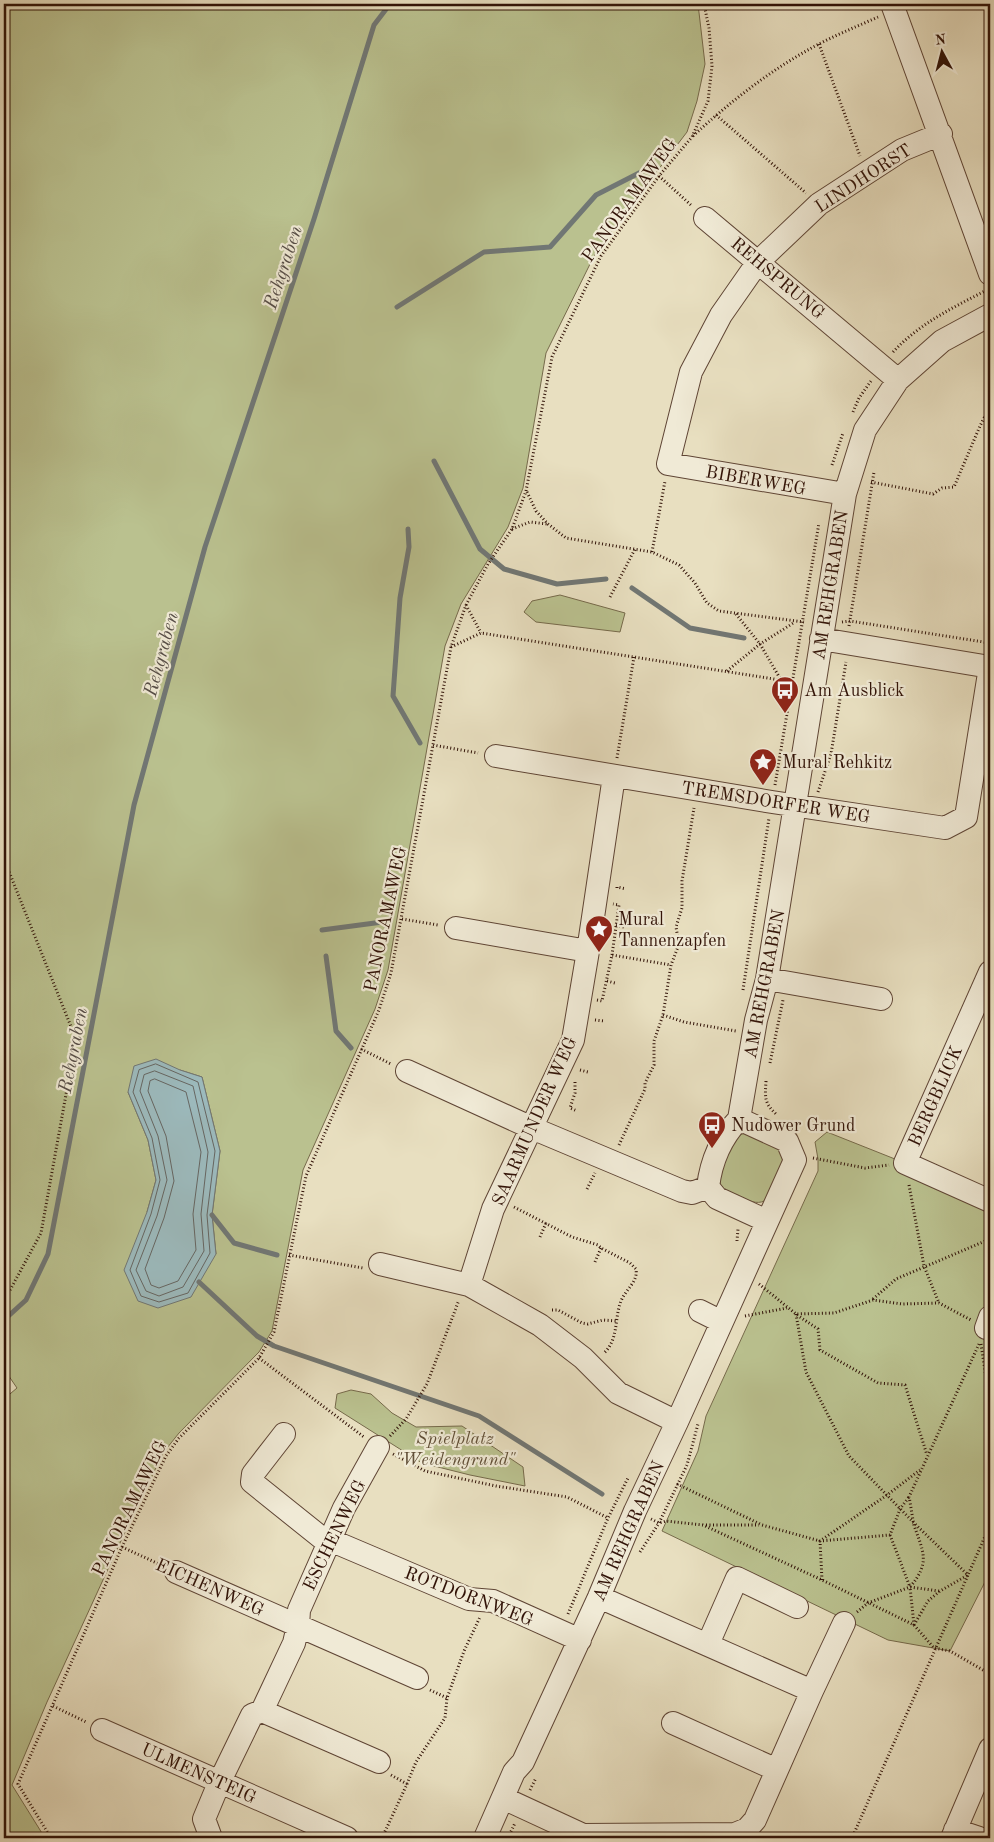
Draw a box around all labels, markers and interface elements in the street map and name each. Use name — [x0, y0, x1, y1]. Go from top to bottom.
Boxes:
north arrow — [916, 28, 966, 78]
text: N — [934, 32, 947, 48]
street label: PANORAMAWEG — [579, 135, 681, 266]
street label: LINDHORST — [812, 141, 915, 217]
water label: Rehgraben — [262, 224, 307, 313]
street label: REHSPRUNG — [727, 235, 828, 323]
street label: BIBERWEG — [704, 463, 808, 499]
street label: AM REHGRABEN — [810, 509, 852, 661]
water label: Rehgraben — [142, 610, 183, 700]
bus stop icon: Am Ausblick — [770, 675, 800, 714]
place label: Am Ausblick — [804, 682, 904, 700]
place icon: Mural Rehkitz — [748, 747, 778, 786]
place label: Mural Rehkitz — [782, 754, 892, 772]
street label: TREMSDORFER WEG — [680, 779, 872, 827]
street label: PANORAMAWEG — [362, 845, 410, 994]
street label: AM REHGRABEN — [742, 908, 788, 1060]
place label: Mural Tannenzapfen — [618, 911, 727, 950]
place icon: Mural Tannenzapfen — [584, 914, 614, 953]
water label: Rehgraben — [57, 1006, 92, 1096]
street label: SAARMUNDER WEG — [489, 1034, 580, 1209]
street label: BERGBLICK — [906, 1043, 966, 1149]
bus stop icon: Nudower Grund — [697, 1110, 727, 1149]
place label: Nudower Grund — [731, 1117, 855, 1135]
park label: Spielplatz "Weidengrund" — [395, 1430, 516, 1469]
street label: PANORAMAWEG — [89, 1438, 171, 1579]
street label: AM REHGRABEN — [590, 1458, 668, 1604]
street label: ESCHENWEG — [300, 1477, 369, 1594]
street label: EICHENWEG — [153, 1556, 267, 1620]
street label: ROTDORNWEG — [402, 1564, 536, 1630]
street label: ULMENSTEIG — [138, 1740, 259, 1807]

